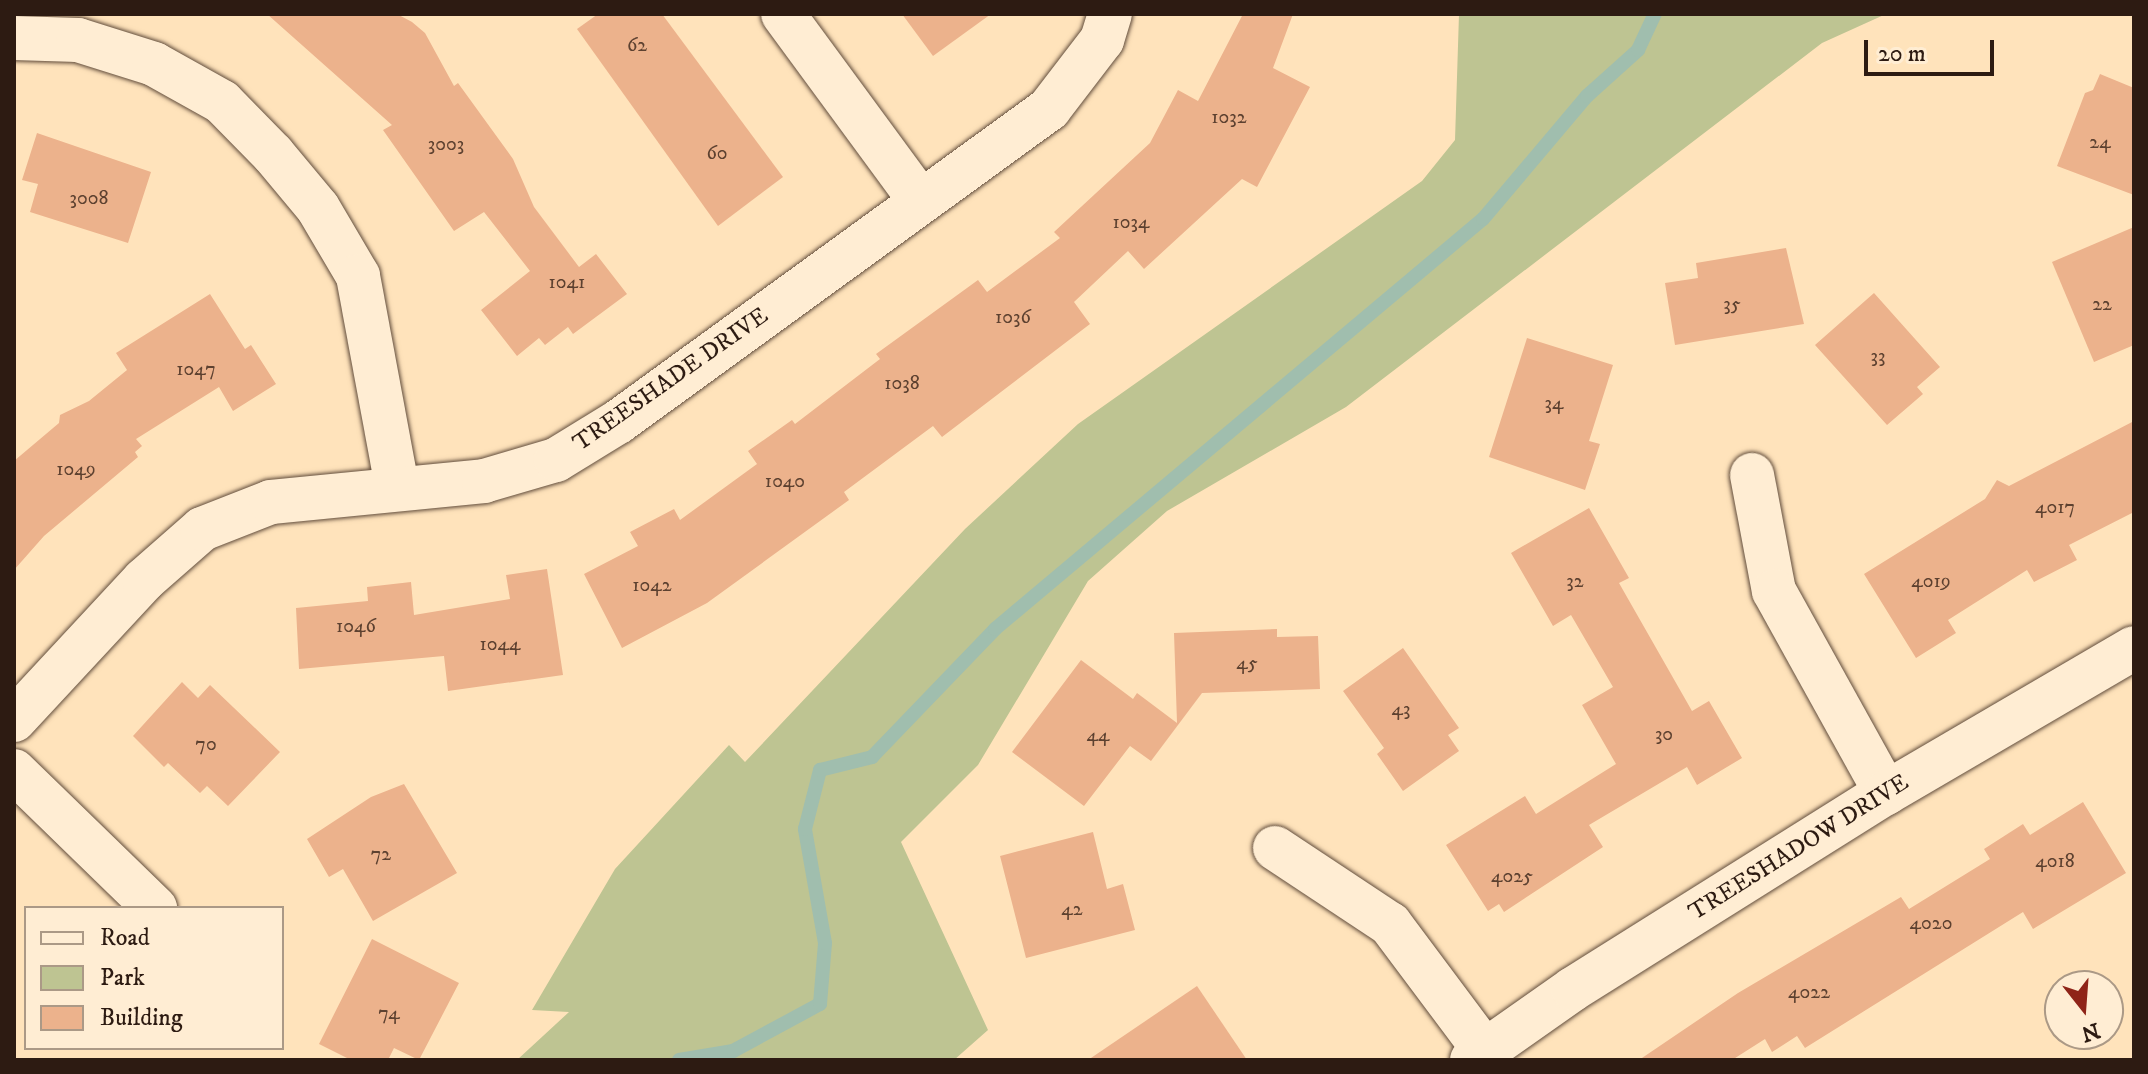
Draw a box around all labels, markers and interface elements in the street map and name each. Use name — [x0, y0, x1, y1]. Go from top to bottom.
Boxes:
scale bar — [1868, 24, 1998, 74]
house number: 62 — [627, 33, 647, 57]
text: 20 m — [1878, 39, 1926, 69]
house number: 1032 — [1211, 105, 1247, 129]
house number: 24 — [2089, 130, 2111, 154]
house number: 3003 — [428, 132, 464, 156]
house number: 60 — [706, 141, 728, 165]
house number: 3008 — [70, 186, 108, 210]
house number: 1034 — [1112, 210, 1150, 234]
house number: 1041 — [549, 270, 585, 294]
house number: 35 — [1723, 292, 1741, 316]
house number: 22 — [2092, 292, 2112, 316]
street label: TREESHADE DRIVE — [568, 302, 774, 458]
house number: 1036 — [995, 305, 1031, 329]
house number: 33 — [1871, 344, 1885, 368]
house number: 1047 — [176, 357, 216, 381]
house number: 1038 — [884, 371, 920, 395]
house number: 34 — [1545, 391, 1563, 415]
house number: 1049 — [56, 457, 96, 481]
house number: 1040 — [765, 469, 805, 493]
house number: 4017 — [2035, 495, 2075, 519]
house number: 32 — [1566, 569, 1584, 593]
house number: 4019 — [1911, 569, 1951, 593]
house number: 1042 — [632, 573, 672, 597]
house number: 1046 — [336, 614, 376, 638]
house number: 1044 — [479, 632, 521, 656]
house number: 45 — [1236, 651, 1258, 675]
house number: 43 — [1392, 697, 1410, 721]
house number: 30 — [1655, 722, 1673, 746]
house number: 44 — [1086, 723, 1110, 747]
house number: 70 — [195, 732, 217, 756]
street label: TREESHADOW DRIVE — [1684, 769, 1914, 927]
house number: 72 — [371, 842, 391, 866]
house number: 4018 — [2035, 849, 2075, 873]
house number: 4025 — [1491, 864, 1533, 888]
house number: 42 — [1061, 897, 1083, 921]
legend — [24, 906, 284, 1050]
house number: 4020 — [1910, 911, 1952, 935]
text: Road — [100, 923, 150, 953]
text: Park — [100, 963, 145, 993]
north arrow — [2044, 970, 2124, 1050]
house number: 4022 — [1788, 980, 1830, 1004]
house number: 74 — [378, 1001, 400, 1025]
text: Building — [100, 1003, 183, 1033]
text: N — [2078, 1016, 2103, 1047]

